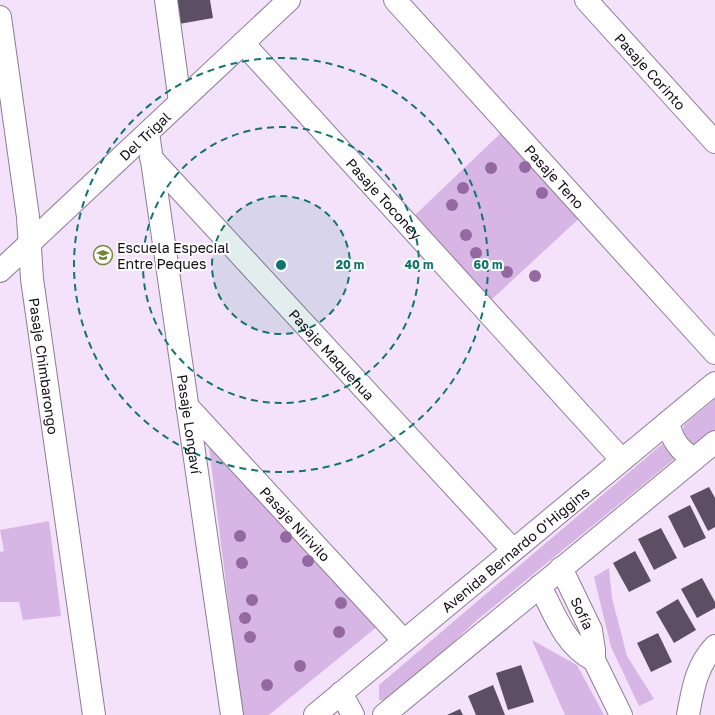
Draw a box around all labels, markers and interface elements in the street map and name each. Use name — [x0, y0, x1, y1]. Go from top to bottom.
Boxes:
street label: Pasaje Corinto — [612, 29, 690, 113]
street label: Del Trigal — [115, 108, 173, 164]
street label: Pasaje Teno — [522, 141, 588, 212]
street label: Pasaje Toconey — [343, 154, 426, 243]
place label: Escuela Especial Entre Peques — [117, 239, 230, 272]
school or university icon: Escuela Especial Entre Peques — [92, 244, 114, 266]
text: 20 m — [336, 257, 364, 272]
text: 40 m — [405, 257, 433, 272]
text: 60 m — [474, 257, 502, 272]
centre of rings — [274, 258, 288, 272]
street label: Pasaje Chimbarongo — [26, 297, 63, 436]
street label: Pasaje Maquehua — [286, 305, 378, 403]
street label: Pasaje Longaví — [174, 373, 206, 476]
street label: Pasaje Nirivilo — [257, 483, 334, 564]
street label: Avenida Bernardo O'Higgins — [438, 483, 592, 615]
street label: Sofía — [568, 594, 598, 632]

